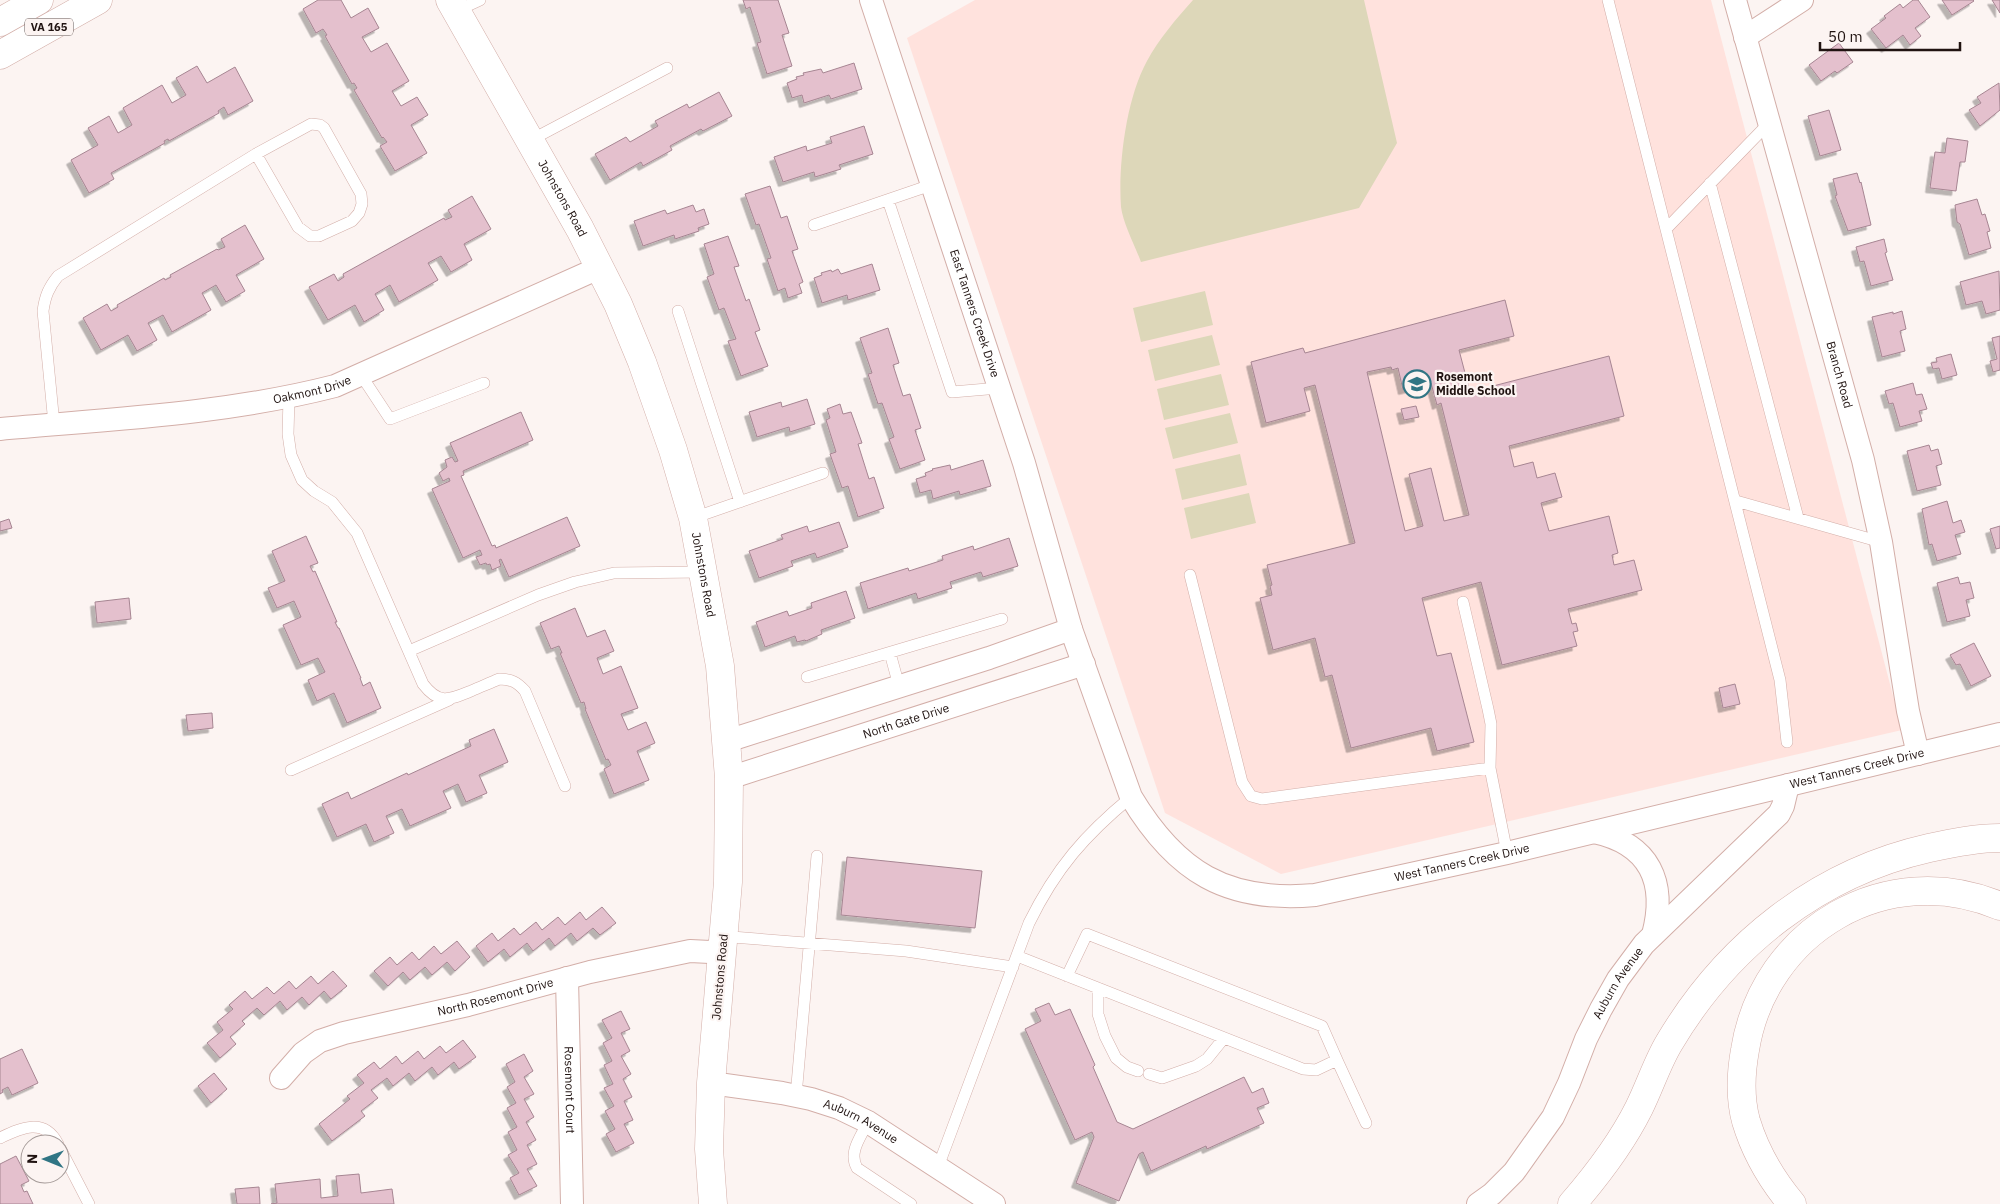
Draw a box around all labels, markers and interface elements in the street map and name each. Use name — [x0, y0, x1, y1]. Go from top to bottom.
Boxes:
road number: VA 165 — [25, 18, 73, 36]
scale bar — [1820, 20, 1960, 52]
text: 50 m — [1828, 27, 1863, 46]
street label: Johnstons Road — [535, 157, 591, 239]
street label: East Tanners Creek Drive — [947, 247, 1003, 380]
street label: Branch Road — [1823, 339, 1856, 410]
school or university icon: Rosemont Middle School — [1402, 369, 1432, 399]
place label: Rosemont Middle School — [1436, 369, 1515, 398]
street label: Oakmont Drive — [272, 372, 354, 406]
street label: Johnstons Road — [689, 531, 719, 618]
street label: North Gate Drive — [861, 700, 951, 742]
street label: West Tanners Creek Drive — [1788, 744, 1926, 791]
street label: West Tanners Creek Drive — [1393, 840, 1531, 884]
street label: Johnstons Road — [708, 933, 731, 1021]
street label: Auburn Avenue — [1589, 944, 1646, 1021]
street label: North Rosemont Drive — [436, 974, 555, 1019]
street label: Rosemont Court — [562, 1046, 578, 1134]
street label: Auburn Avenue — [822, 1095, 901, 1147]
north arrow — [20, 1134, 70, 1184]
text: N — [23, 1154, 41, 1164]

